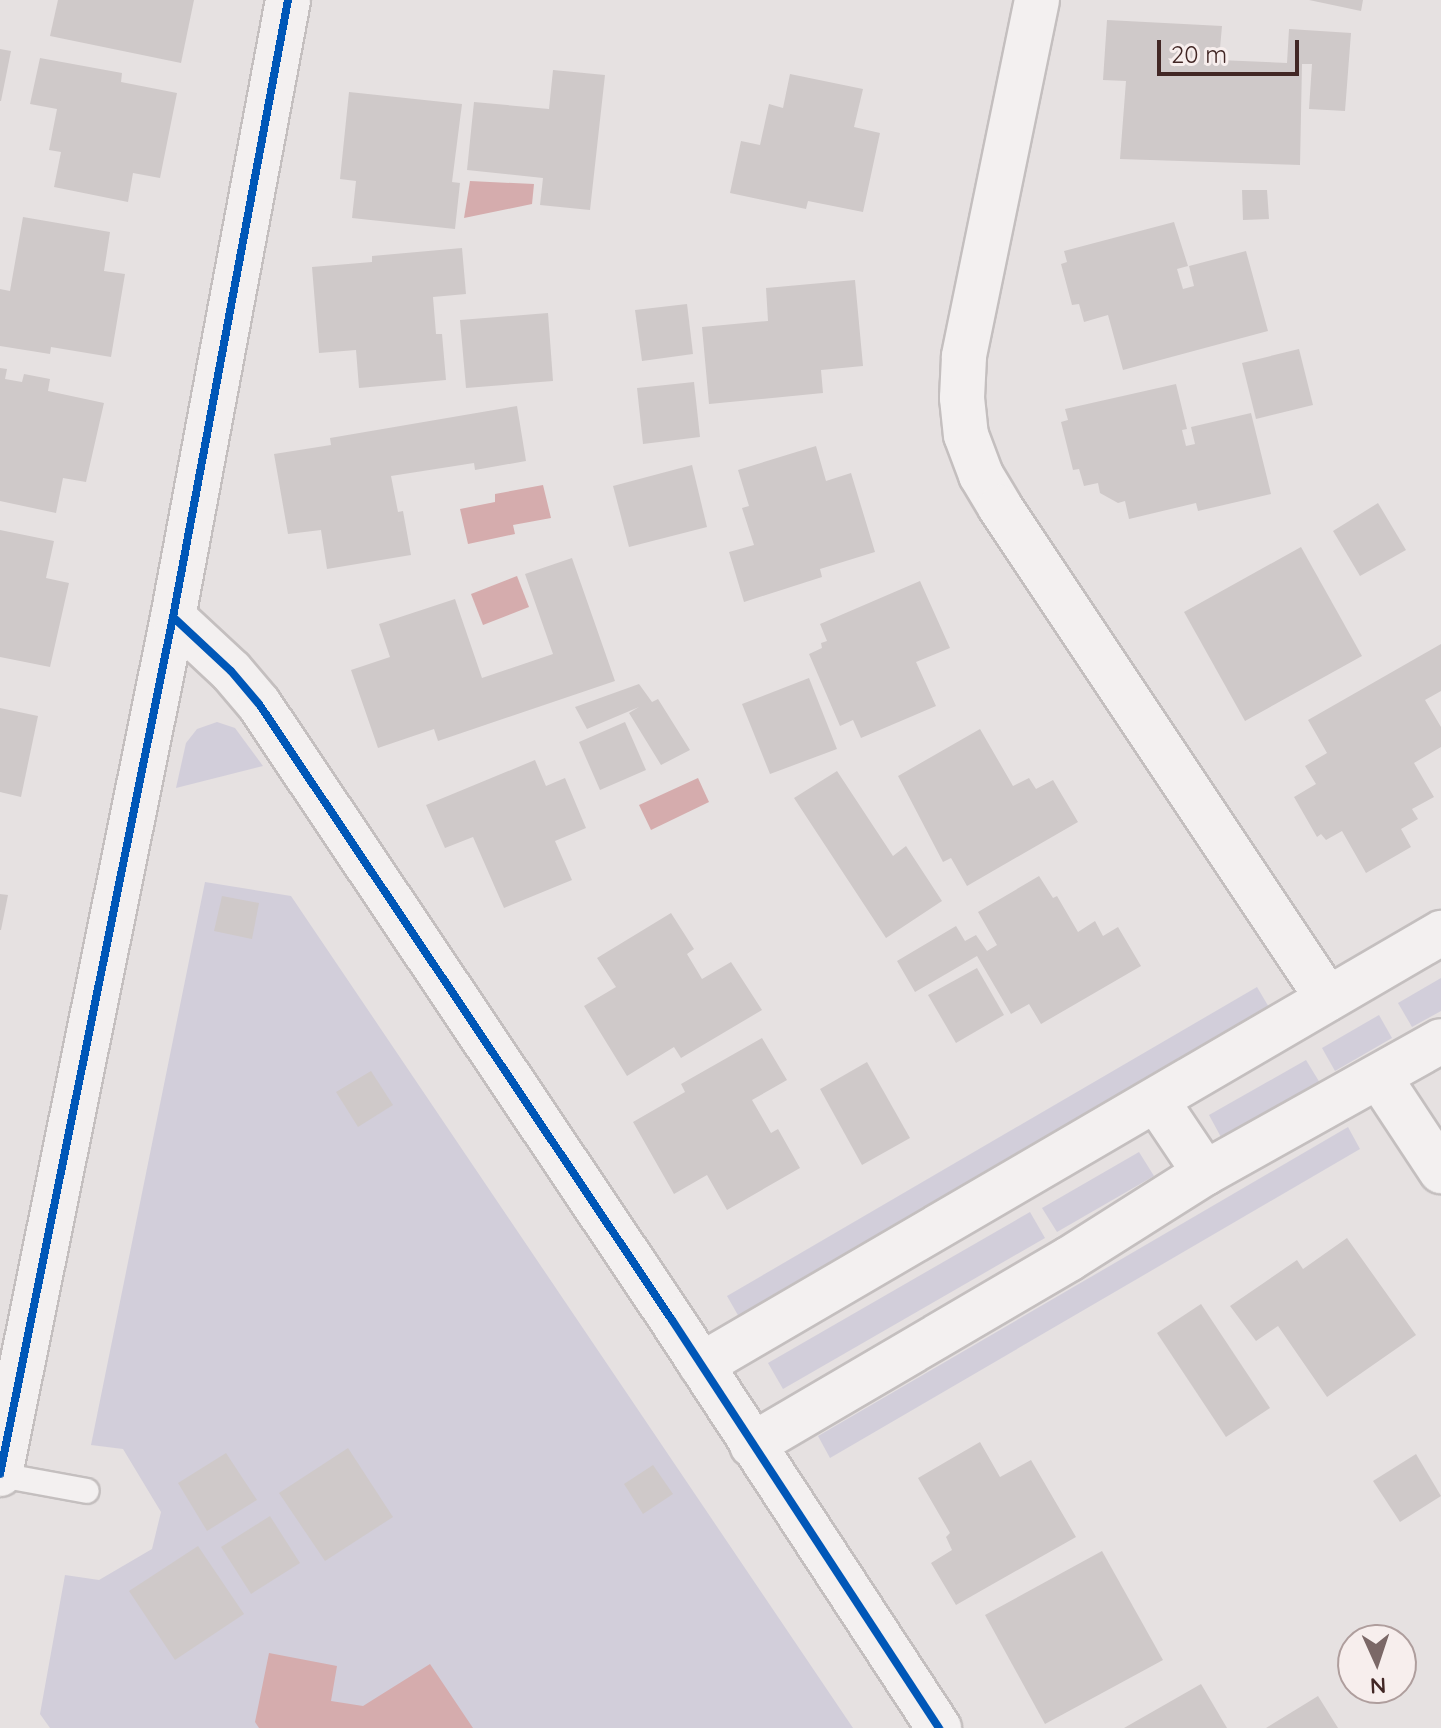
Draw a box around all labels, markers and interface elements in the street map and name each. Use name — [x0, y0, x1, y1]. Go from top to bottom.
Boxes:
scale bar — [1161, 24, 1303, 74]
text: 20 m — [1171, 39, 1227, 69]
north arrow — [1337, 1624, 1417, 1704]
text: N — [1369, 1672, 1387, 1700]

